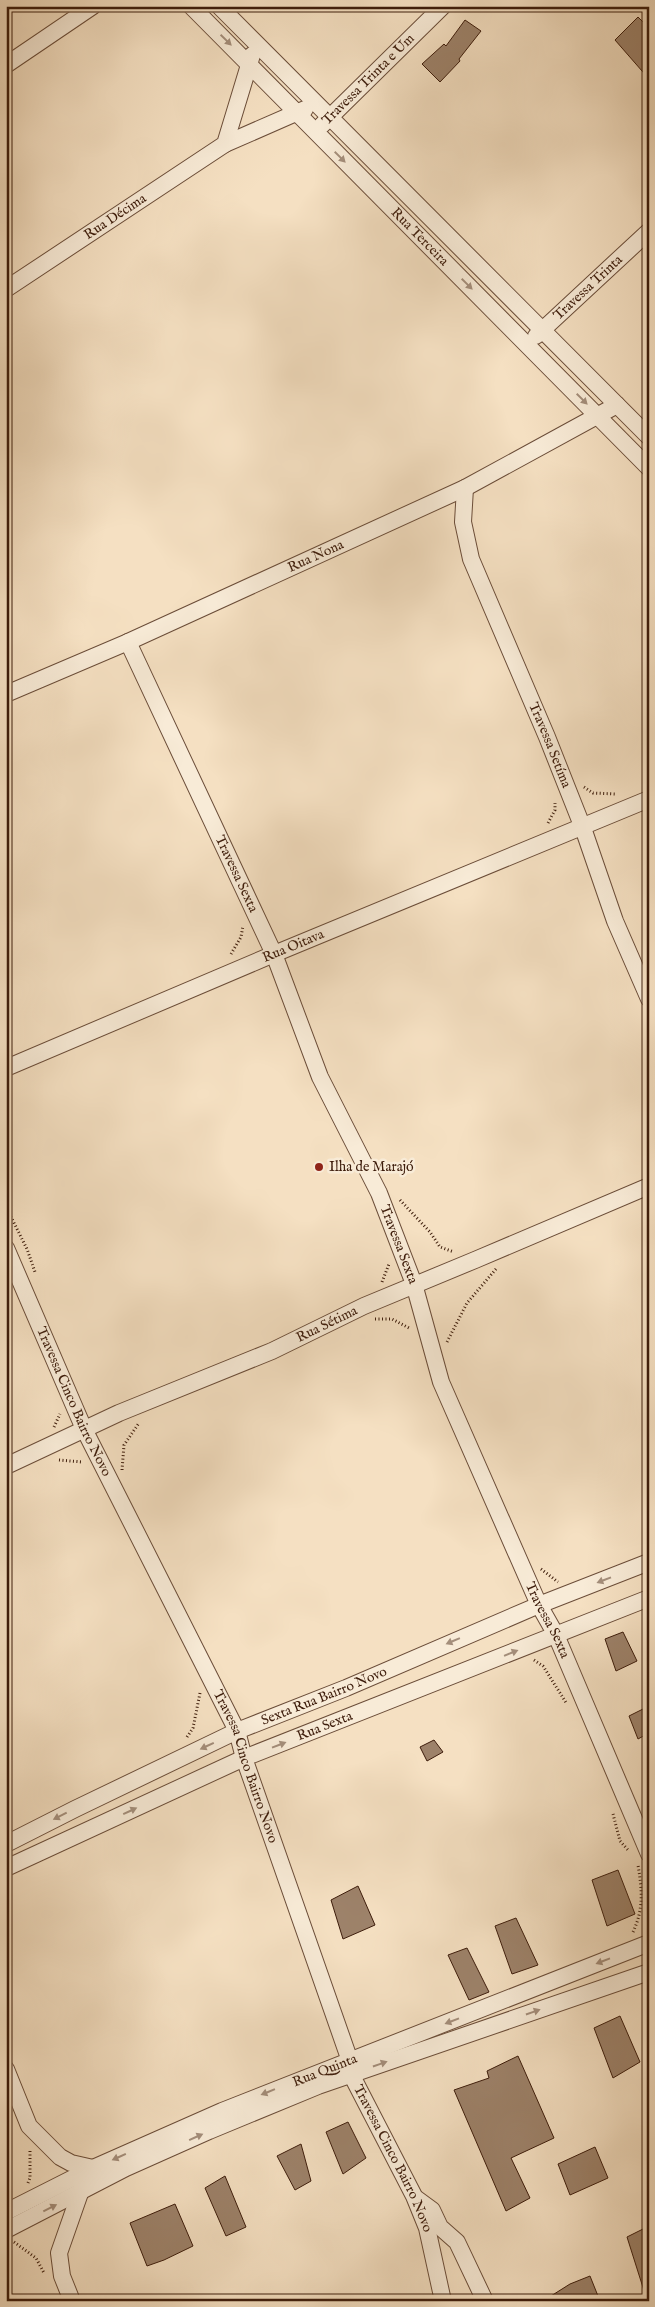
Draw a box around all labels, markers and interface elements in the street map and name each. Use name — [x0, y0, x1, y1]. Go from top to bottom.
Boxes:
street label: Travessa Trinta e Um — [318, 30, 419, 129]
one-way arrow — [220, 34, 232, 46]
one-way arrow — [334, 150, 346, 162]
street label: Rua Décima — [81, 189, 151, 244]
street label: Rua Terceira — [387, 204, 453, 270]
street label: Travessa Trinta — [550, 250, 627, 324]
one-way arrow — [461, 278, 473, 290]
one-way arrow — [575, 393, 587, 405]
street label: Rua Nona — [285, 535, 347, 577]
street label: Travessa Setíma — [524, 700, 576, 791]
street label: Travessa Sexta — [211, 832, 263, 916]
street label: Rua Oitava — [260, 925, 328, 967]
place label: Ilha de Marajó — [329, 1158, 414, 1176]
marker: Ilha de Marajó — [313, 1161, 325, 1173]
street label: Travessa Sexta — [375, 1202, 422, 1287]
street label: Rua Sétima — [293, 1301, 361, 1347]
street label: Travessa Cinco Bairro Novo — [32, 1324, 116, 1480]
one-way arrow — [596, 1577, 611, 1584]
street label: Travessa Sexta — [521, 1579, 574, 1662]
one-way arrow — [446, 1638, 460, 1646]
one-way arrow — [504, 1649, 519, 1657]
street label: Sexta Rua Bairro Novo — [259, 1662, 390, 1730]
street label: Travessa Cinco Bairro Novo — [209, 1687, 282, 1846]
street label: Rua Sexta — [294, 1707, 356, 1745]
one-way arrow — [271, 1741, 286, 1748]
one-way arrow — [200, 1742, 214, 1750]
one-way arrow — [123, 1806, 137, 1814]
one-way arrow — [53, 1812, 68, 1820]
one-way arrow — [595, 1957, 610, 1965]
one-way arrow — [526, 2008, 541, 2015]
one-way arrow — [445, 2017, 459, 2025]
street label: Rua Quinta — [290, 2049, 361, 2091]
one-way arrow — [372, 2060, 387, 2068]
street label: Travessa Cinco Bairro Novo — [349, 2082, 437, 2235]
one-way arrow — [261, 2089, 275, 2097]
one-way arrow — [189, 2132, 203, 2140]
one-way arrow — [112, 2153, 126, 2161]
one-way arrow — [43, 2204, 57, 2212]

